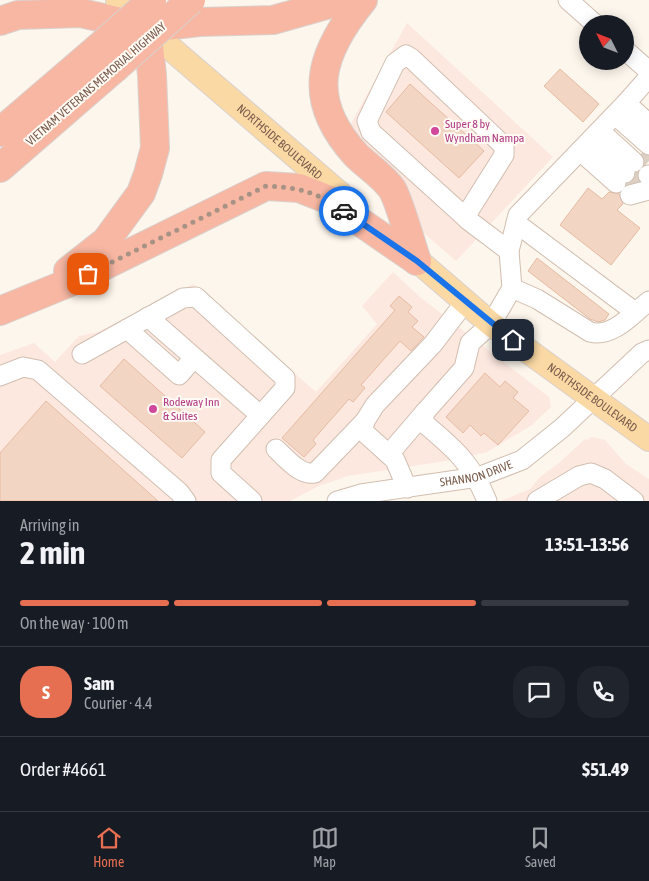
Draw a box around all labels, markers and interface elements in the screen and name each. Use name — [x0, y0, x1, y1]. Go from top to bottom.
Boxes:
north arrow — [579, 15, 634, 70]
map controls — [579, 15, 634, 70]
street label: VIETNAM VETERANS MEMORIAL HIGHWAY — [23, 19, 169, 149]
street label: NORTHSIDE BOULEVARD — [234, 101, 325, 183]
place label: Super 8 by Wyndham Nampa — [445, 117, 524, 145]
marker: Super 8 by Wyndham Nampa — [429, 125, 441, 137]
courier — [319, 186, 369, 236]
icon: car — [330, 197, 358, 225]
pin — [67, 253, 109, 295]
icon: bag — [74, 260, 102, 288]
pin — [492, 319, 534, 361]
icon: home — [499, 326, 527, 354]
street label: NORTHSIDE BOULEVARD — [544, 360, 640, 435]
place label: Rodeway Inn & Suites — [163, 395, 220, 423]
marker: Rodeway Inn & Suites — [147, 403, 159, 415]
street label: SHANNON DRIVE — [439, 457, 514, 489]
text: Arriving in — [20, 516, 80, 534]
text: 13:51–13:56 — [545, 533, 629, 555]
text: 2 min — [20, 534, 85, 571]
text: On the way · 100 m — [20, 614, 129, 632]
button: chat — [513, 666, 565, 718]
button: phone — [577, 666, 629, 718]
text: Sam — [84, 672, 115, 694]
text: S — [42, 681, 50, 703]
text: Courier · 4.4 — [84, 694, 153, 712]
text: Order #4661 — [20, 758, 107, 780]
text: $51.49 — [582, 758, 629, 780]
tab: Home — [93, 824, 124, 870]
tab: Map — [311, 824, 339, 870]
tab: Saved — [525, 824, 556, 870]

